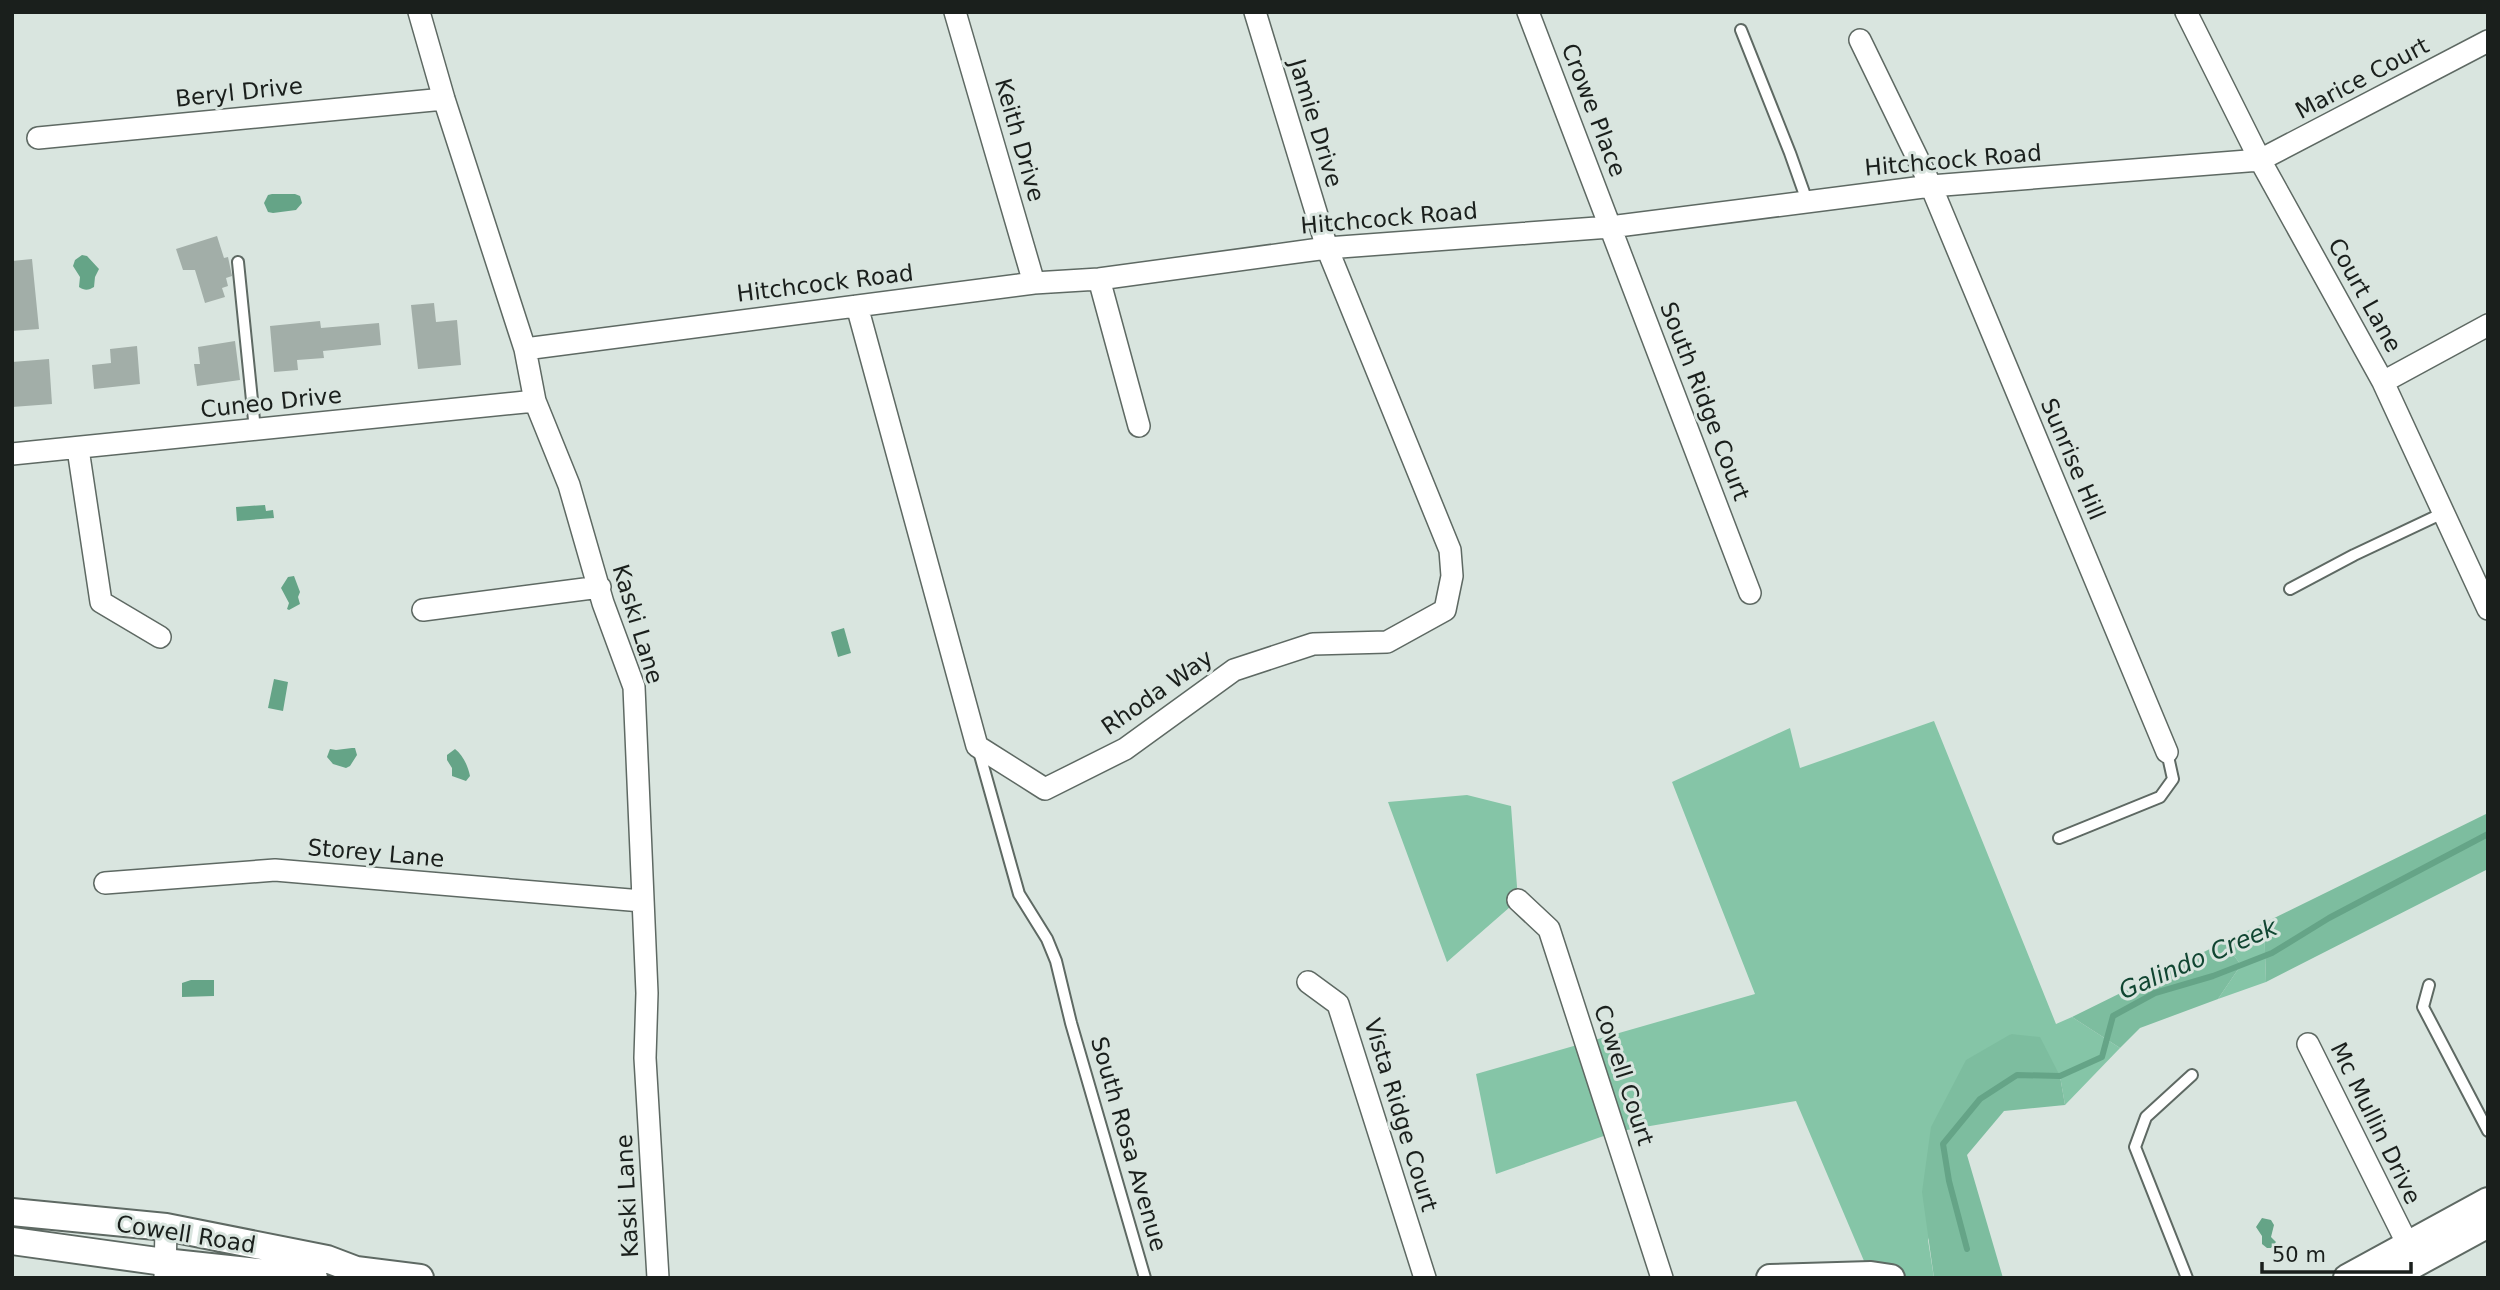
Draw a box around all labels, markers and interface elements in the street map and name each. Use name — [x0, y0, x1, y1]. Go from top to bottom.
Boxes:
street label: Marice Court — [2291, 32, 2433, 124]
street label: Crowe Place — [1557, 40, 1631, 180]
street label: Jamie Drive — [1284, 54, 1348, 190]
street label: Beryl Drive — [174, 72, 304, 112]
street label: Keith Drive — [990, 76, 1050, 204]
street label: Hitchcock Road — [1863, 139, 2043, 181]
street label: Hitchcock Road — [1299, 197, 1479, 239]
street label: Court Lane — [2323, 234, 2407, 356]
street label: Hitchcock Road — [735, 259, 915, 307]
street label: South Ridge Court — [1655, 298, 1755, 504]
street label: Cuneo Drive — [199, 382, 343, 422]
street label: Sunrise Hill — [2036, 394, 2110, 524]
street label: Kaski Lane — [608, 561, 668, 687]
street label: Rhoda Way — [1096, 644, 1218, 740]
street label: Storey Lane — [306, 834, 446, 872]
water label: Galindo Creek — [2115, 913, 2282, 1005]
street label: Cowell Court — [1589, 1001, 1659, 1149]
street label: Vista Ridge Court — [1359, 1015, 1443, 1215]
street label: South Rosa Avenue — [1086, 1034, 1172, 1254]
street label: Mc Mullin Drive — [2326, 1038, 2426, 1208]
street label: Kaski Lane — [611, 1134, 643, 1258]
street label: Cowell Road — [114, 1210, 258, 1258]
scale bar — [2262, 1230, 2411, 1274]
text: 50 m — [2272, 1243, 2326, 1267]

